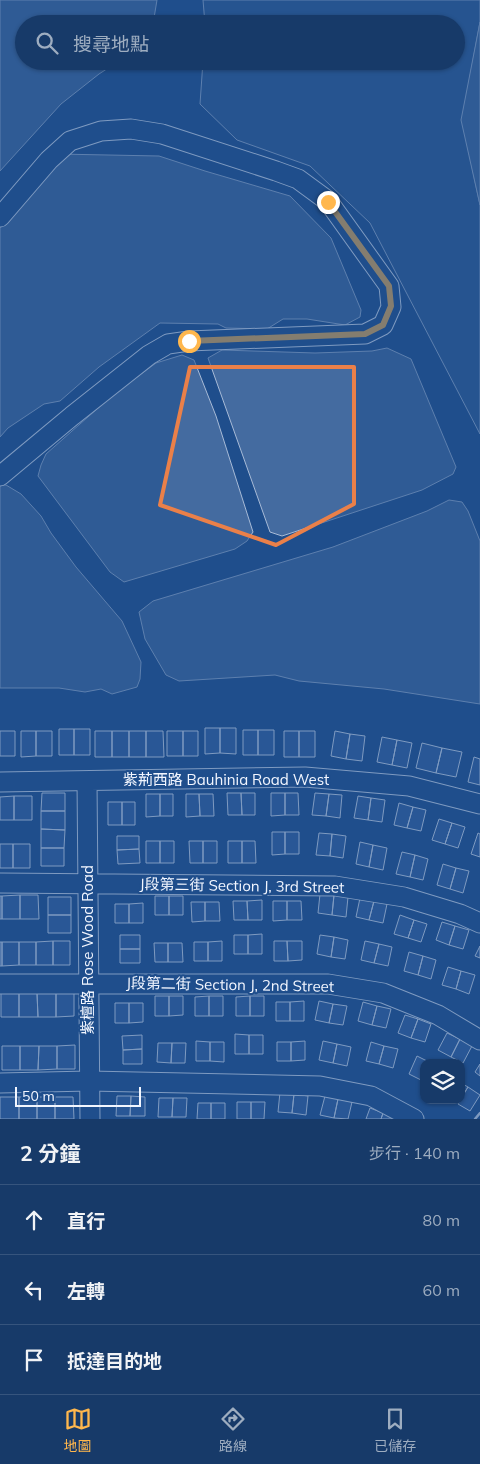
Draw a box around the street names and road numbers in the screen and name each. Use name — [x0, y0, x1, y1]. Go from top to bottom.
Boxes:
street label: 紫荊西路 Bauhinia Road West — [123, 770, 329, 789]
street label: 紫檀路 Rose Wood Road — [78, 865, 97, 1035]
street label: J段第三街 Section J, 3rd Street — [140, 874, 344, 897]
street label: J段第二街 Section J, 2nd Street — [126, 973, 334, 996]

